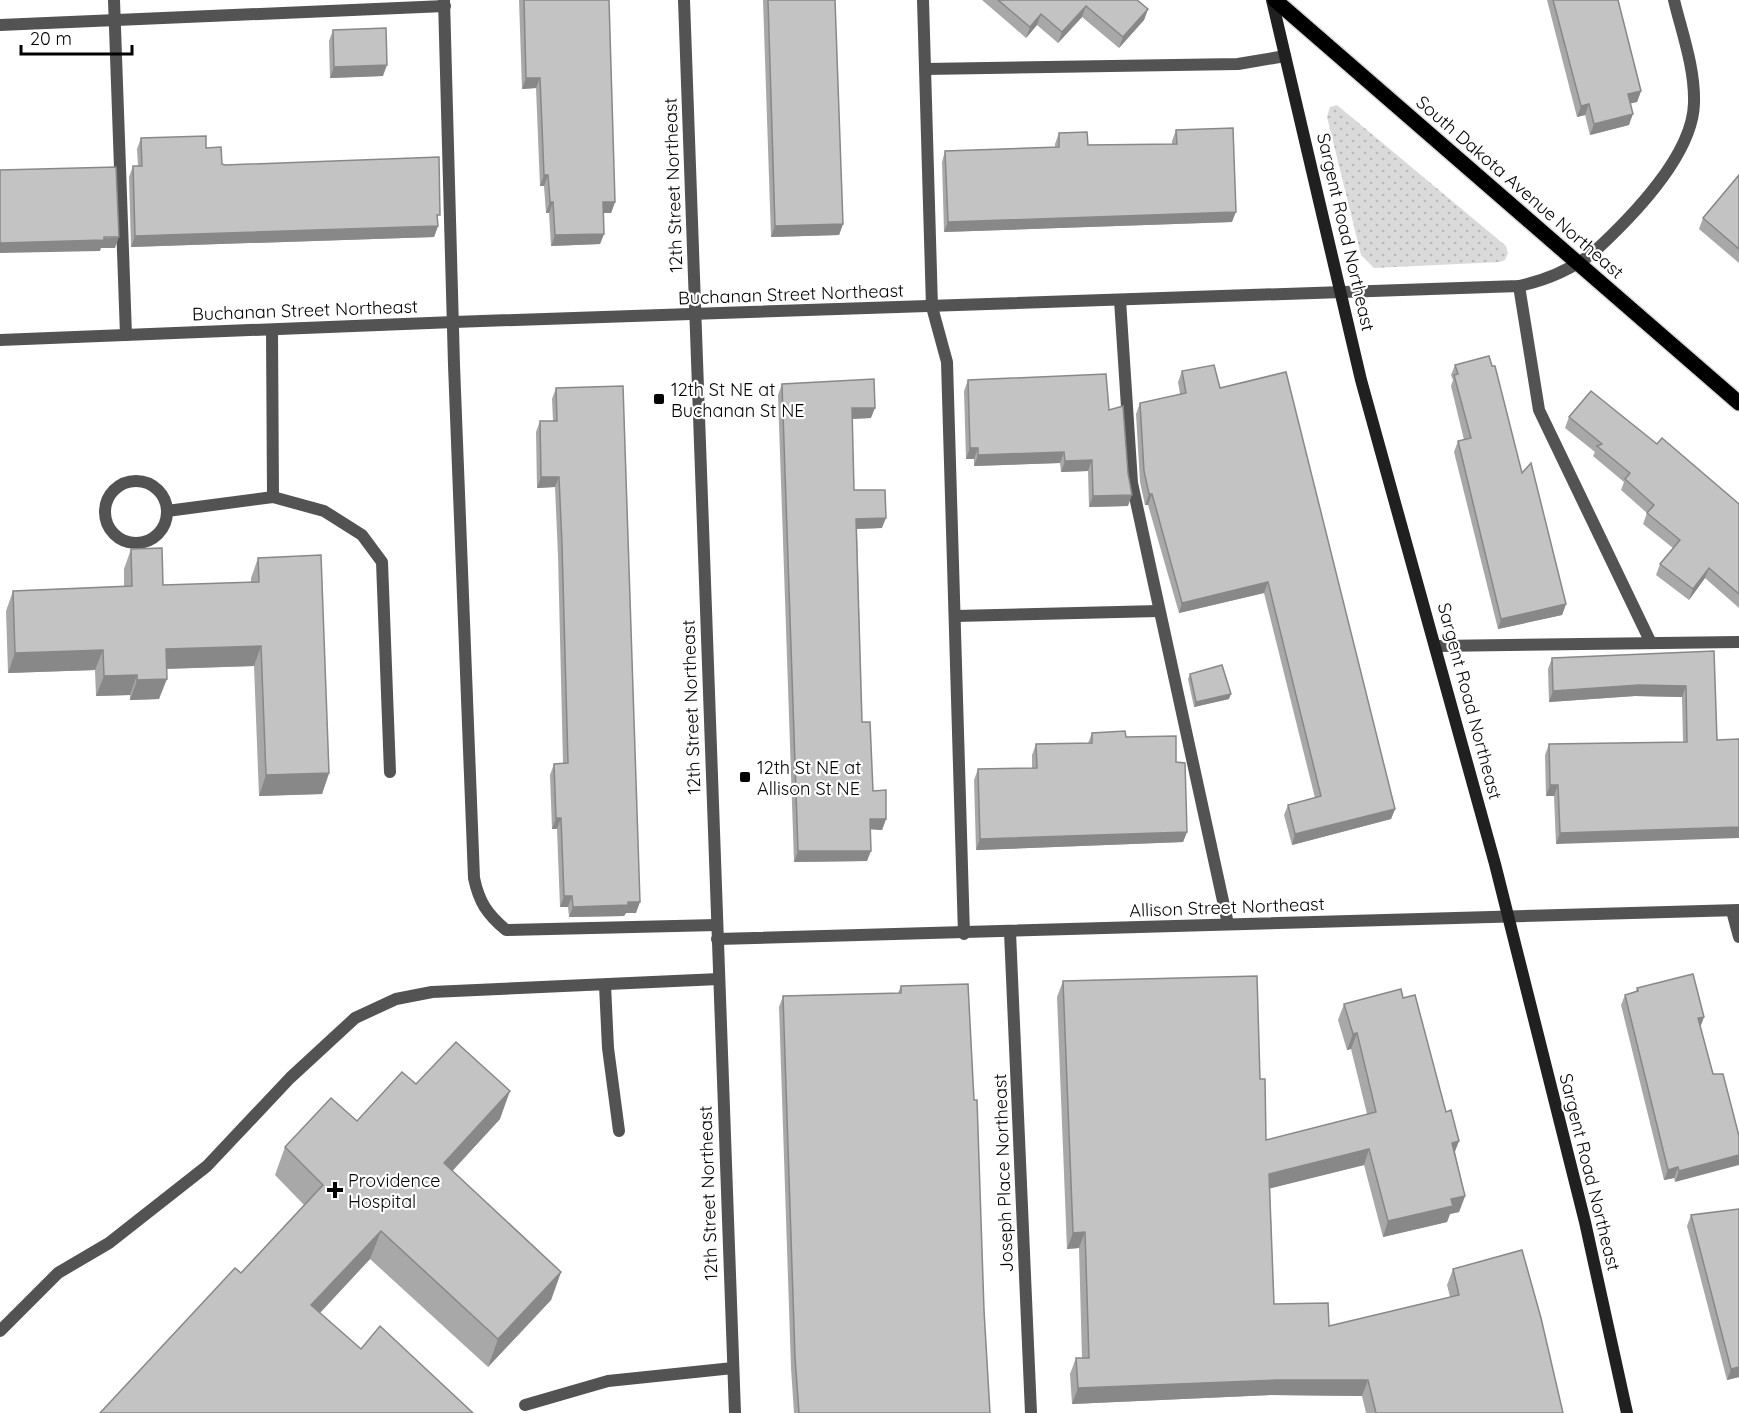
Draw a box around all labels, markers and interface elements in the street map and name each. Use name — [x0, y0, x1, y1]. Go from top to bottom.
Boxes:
scale bar — [21, 18, 132, 56]
text: 20 m — [30, 27, 72, 50]
street label: South Dakota Avenue Northeast — [1411, 90, 1629, 284]
street label: 12th Street Northeast — [658, 97, 688, 273]
street label: Sargent Road Northeast — [1312, 131, 1380, 333]
street label: Buchanan Street Northeast — [678, 279, 904, 309]
street label: Buchanan Street Northeast — [192, 295, 418, 325]
place label: 12th St NE at Buchanan St NE — [671, 378, 805, 422]
marker: 12th St NE at Buchanan St NE — [652, 392, 666, 406]
street label: Sargent Road Northeast — [1433, 600, 1507, 802]
street label: 12th Street Northeast — [676, 619, 706, 795]
place label: 12th St NE at Allison St NE — [757, 756, 861, 800]
marker: 12th St NE at Allison St NE — [738, 770, 752, 784]
street label: Allison Street Northeast — [1129, 892, 1325, 922]
street label: Sargent Road Northeast — [1554, 1071, 1626, 1273]
street label: Joseph Place Northeast — [988, 1073, 1018, 1273]
street label: 12th Street Northeast — [693, 1105, 723, 1281]
place label: Providence Hospital — [348, 1169, 440, 1213]
marker: Providence Hospital — [326, 1181, 344, 1199]

